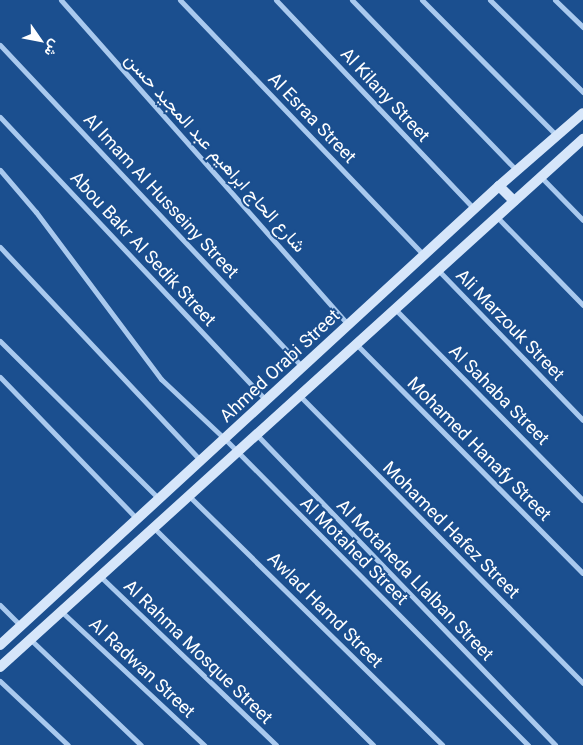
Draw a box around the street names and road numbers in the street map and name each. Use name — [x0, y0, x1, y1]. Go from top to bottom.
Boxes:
street label: Al Kilany Street — [336, 43, 434, 147]
street label: شارع الحاج ابراهيم عبد المجيد حسن — [120, 49, 310, 257]
street label: Al Esraa Street — [263, 68, 361, 168]
street label: Al Imam Al Husseiny Street — [79, 109, 243, 283]
street label: Abou Bakr Al Sedik Street — [66, 167, 220, 331]
street label: Ali Marzouk Street — [451, 265, 569, 385]
street label: Ahmed Orabi Street — [216, 305, 344, 427]
street label: Al Sahaba Street — [444, 340, 554, 450]
street label: Mohamed Hanafy Street — [403, 373, 555, 525]
street label: Mohamed Hafez Street — [378, 457, 524, 603]
street label: Al Motahed Street — [296, 493, 412, 609]
street label: Al Motaheda Llalban Street — [332, 495, 498, 665]
street label: Awlad Hamd Street — [263, 548, 387, 672]
street label: Al Rahma Mosque Street — [119, 575, 277, 729]
street label: Al Radwan Street — [85, 613, 199, 723]

